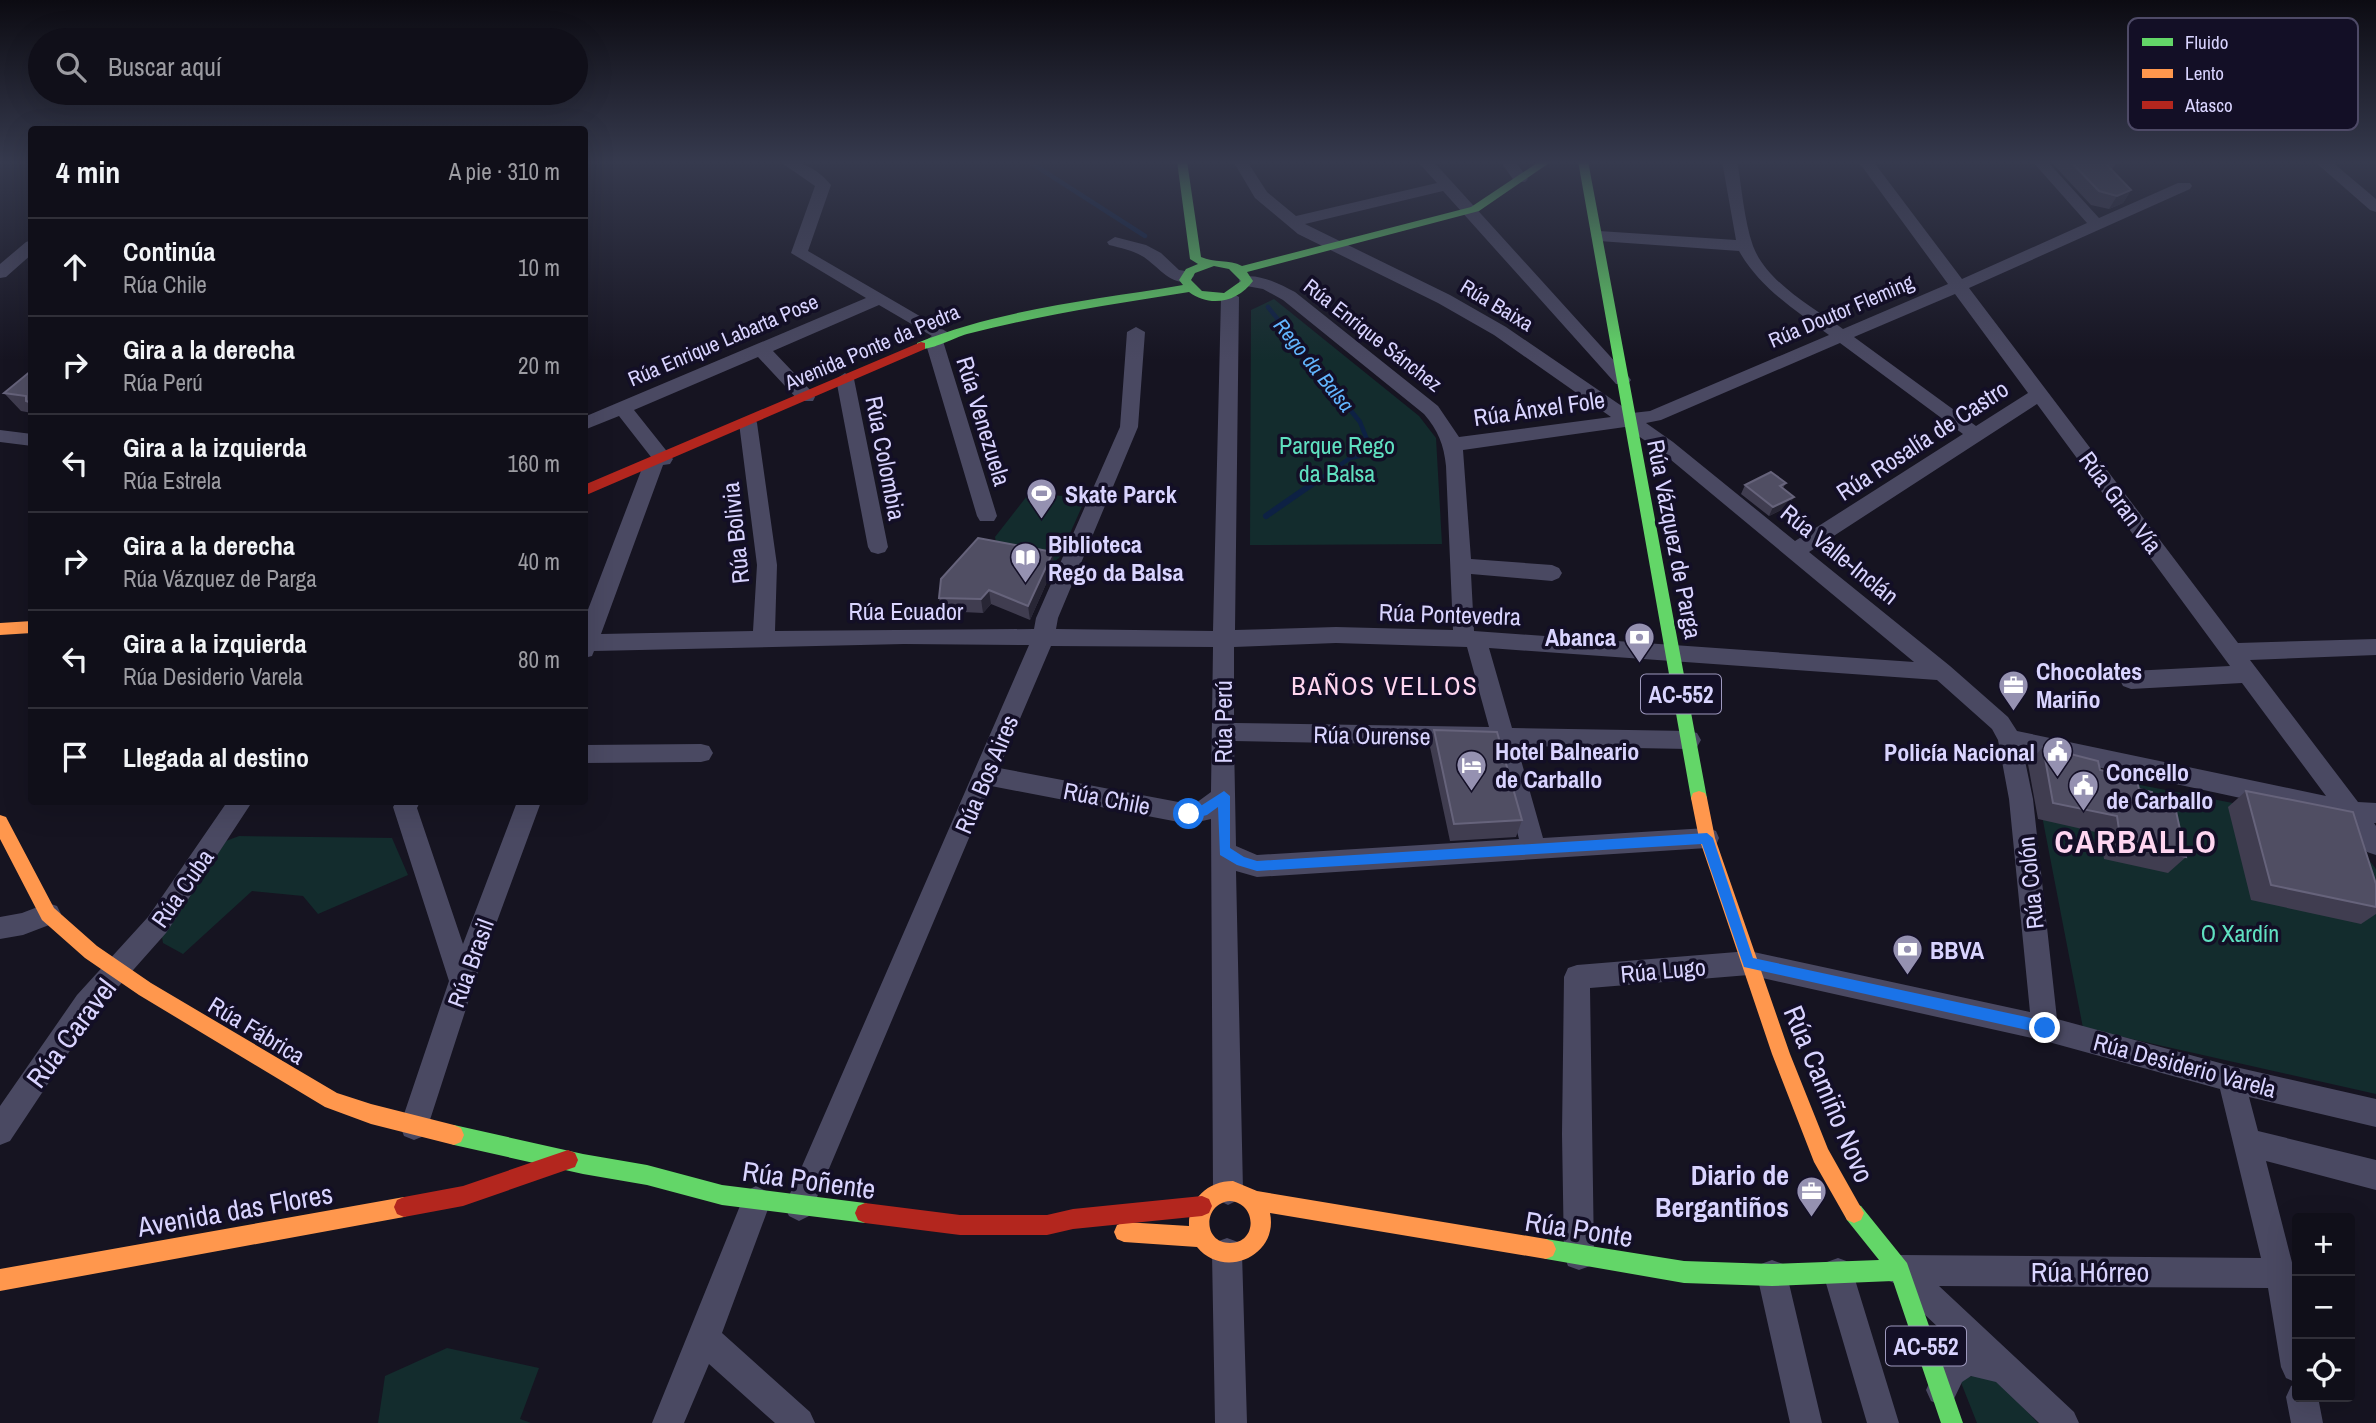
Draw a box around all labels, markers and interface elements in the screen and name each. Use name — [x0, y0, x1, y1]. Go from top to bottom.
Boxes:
legend — [2128, 18, 2358, 130]
search box — [28, 28, 588, 105]
text: Fluido — [2185, 29, 2228, 55]
icon: search — [52, 48, 90, 86]
text: Buscar aquí — [108, 49, 222, 84]
text: Lento — [2185, 60, 2224, 86]
text: Atasco — [2184, 92, 2233, 118]
text: 4 min — [56, 152, 120, 192]
text: A pie · 310 m — [449, 156, 560, 187]
text: Continúa — [123, 234, 215, 269]
icon: ahead — [56, 248, 94, 286]
text: 10 m — [518, 252, 560, 283]
street label: Rúa Doutor Fleming — [1764, 267, 1918, 355]
text: Rúa Chile — [123, 269, 207, 300]
street label: Rúa Enrique Sánchez — [1298, 272, 1449, 399]
street label: Rúa Baixa — [1455, 272, 1539, 338]
street label: Rúa Enrique Labarta Pose — [623, 287, 823, 393]
street label: Avenida Ponte da Pedra — [779, 297, 964, 397]
water label: Rego da Balsa — [1267, 312, 1361, 418]
text: Gira a la derecha — [123, 332, 295, 367]
icon: right — [56, 346, 94, 384]
text: 20 m — [518, 350, 560, 381]
street label: Rúa Venezuela — [949, 352, 1019, 490]
text: Rúa Perú — [123, 367, 203, 398]
street label: Rúa Rosalía de Castro — [1830, 372, 2014, 508]
street label: Rúa Ánxel Fole — [1471, 383, 1607, 433]
street label: Rúa Colombia — [858, 393, 914, 523]
park label: Parque Rego da Balsa — [1279, 429, 1395, 489]
text: Gira a la izquierda — [123, 430, 307, 465]
street label: Rúa Vázquez de Parga — [1640, 437, 1710, 641]
icon: left — [56, 444, 94, 482]
street label: Rúa Gran Vía — [2072, 444, 2170, 560]
text: 160 m — [508, 448, 560, 479]
text: Rúa Estrela — [123, 465, 222, 496]
sports icon: Skate Parck — [1025, 477, 1059, 521]
place label: Skate Parck — [1065, 478, 1177, 510]
street label: Rúa Bolivia — [714, 481, 756, 585]
street label: Rúa Valle-Inclán — [1774, 497, 1906, 611]
text: Gira a la derecha — [123, 528, 295, 563]
place label: Biblioteca Rego da Balsa — [1048, 528, 1184, 588]
library icon: Biblioteca Rego da Balsa — [1008, 541, 1042, 585]
icon: right — [56, 542, 94, 580]
text: 40 m — [518, 546, 560, 577]
text: Rúa Vázquez de Parga — [123, 563, 317, 594]
street label: Rúa Ecuador — [849, 595, 964, 627]
street label: Rúa Pontevedra — [1378, 596, 1522, 632]
bank icon: Abanca — [1622, 620, 1656, 664]
place label: Abanca — [1545, 621, 1616, 653]
text: Gira a la izquierda — [123, 626, 307, 661]
icon: left — [56, 640, 94, 678]
text: 80 m — [518, 644, 560, 675]
place label: Chocolates Mariño — [2036, 655, 2142, 715]
text: Rúa Desiderio Varela — [123, 661, 303, 692]
district label: BAÑOS VELLOS — [1291, 668, 1479, 703]
office icon: Chocolates Mariño — [1996, 668, 2030, 712]
road number: AC-552 — [1641, 674, 1721, 714]
street label: Rúa Perú — [1207, 680, 1239, 764]
street label: Rúa Bos Aires — [947, 710, 1025, 838]
street label: Rúa Ourense — [1313, 718, 1431, 752]
place label: Hotel Balneario de Carballo — [1495, 735, 1639, 795]
public building icon: Policía Nacional — [2041, 735, 2075, 779]
place label: Policía Nacional — [1884, 736, 2035, 768]
icon: arrive — [56, 738, 94, 776]
text: Llegada al destino — [123, 740, 309, 775]
hotel icon: Hotel Balneario de Carballo — [1455, 748, 1489, 792]
place label: Concello de Carballo — [2106, 756, 2213, 816]
public building icon: Concello de Carballo — [2066, 769, 2100, 813]
street label: Rúa Chile — [1061, 774, 1153, 822]
route start — [1173, 798, 1204, 829]
district label: CARBALLO — [2054, 820, 2218, 863]
street label: Rúa Colón — [2009, 835, 2051, 931]
street label: Rúa Cuba — [143, 842, 221, 933]
street label: Rúa Brasil — [439, 914, 501, 1012]
park label: O Xardín — [2201, 917, 2279, 949]
bank icon: BBVA — [1890, 933, 1924, 977]
place label: BBVA — [1930, 934, 1985, 966]
street label: Rúa Lugo — [1619, 950, 1707, 990]
street label: Rúa Caravel — [17, 971, 125, 1095]
street label: Rúa Fábrica — [203, 989, 311, 1071]
street label: Rúa Camiño Novo — [1775, 1000, 1883, 1188]
route end — [2029, 1012, 2060, 1043]
street label: Rúa Desiderio Varela — [2090, 1025, 2280, 1105]
street label: Rúa Poñente — [740, 1152, 878, 1208]
place label: Diario de Bergantiños — [1655, 1156, 1789, 1226]
street label: Avenida das Flores — [133, 1174, 336, 1246]
office icon: Diario de Bergantiños — [1795, 1174, 1829, 1218]
street label: Rúa Ponte — [1522, 1202, 1636, 1256]
map controls — [2292, 1213, 2355, 1402]
button: + — [2292, 1213, 2355, 1276]
street label: Rúa Hórreo — [2031, 1253, 2149, 1291]
button: − — [2292, 1276, 2355, 1339]
road number: AC-552 — [1886, 1326, 1966, 1366]
button: locate — [2292, 1339, 2355, 1402]

